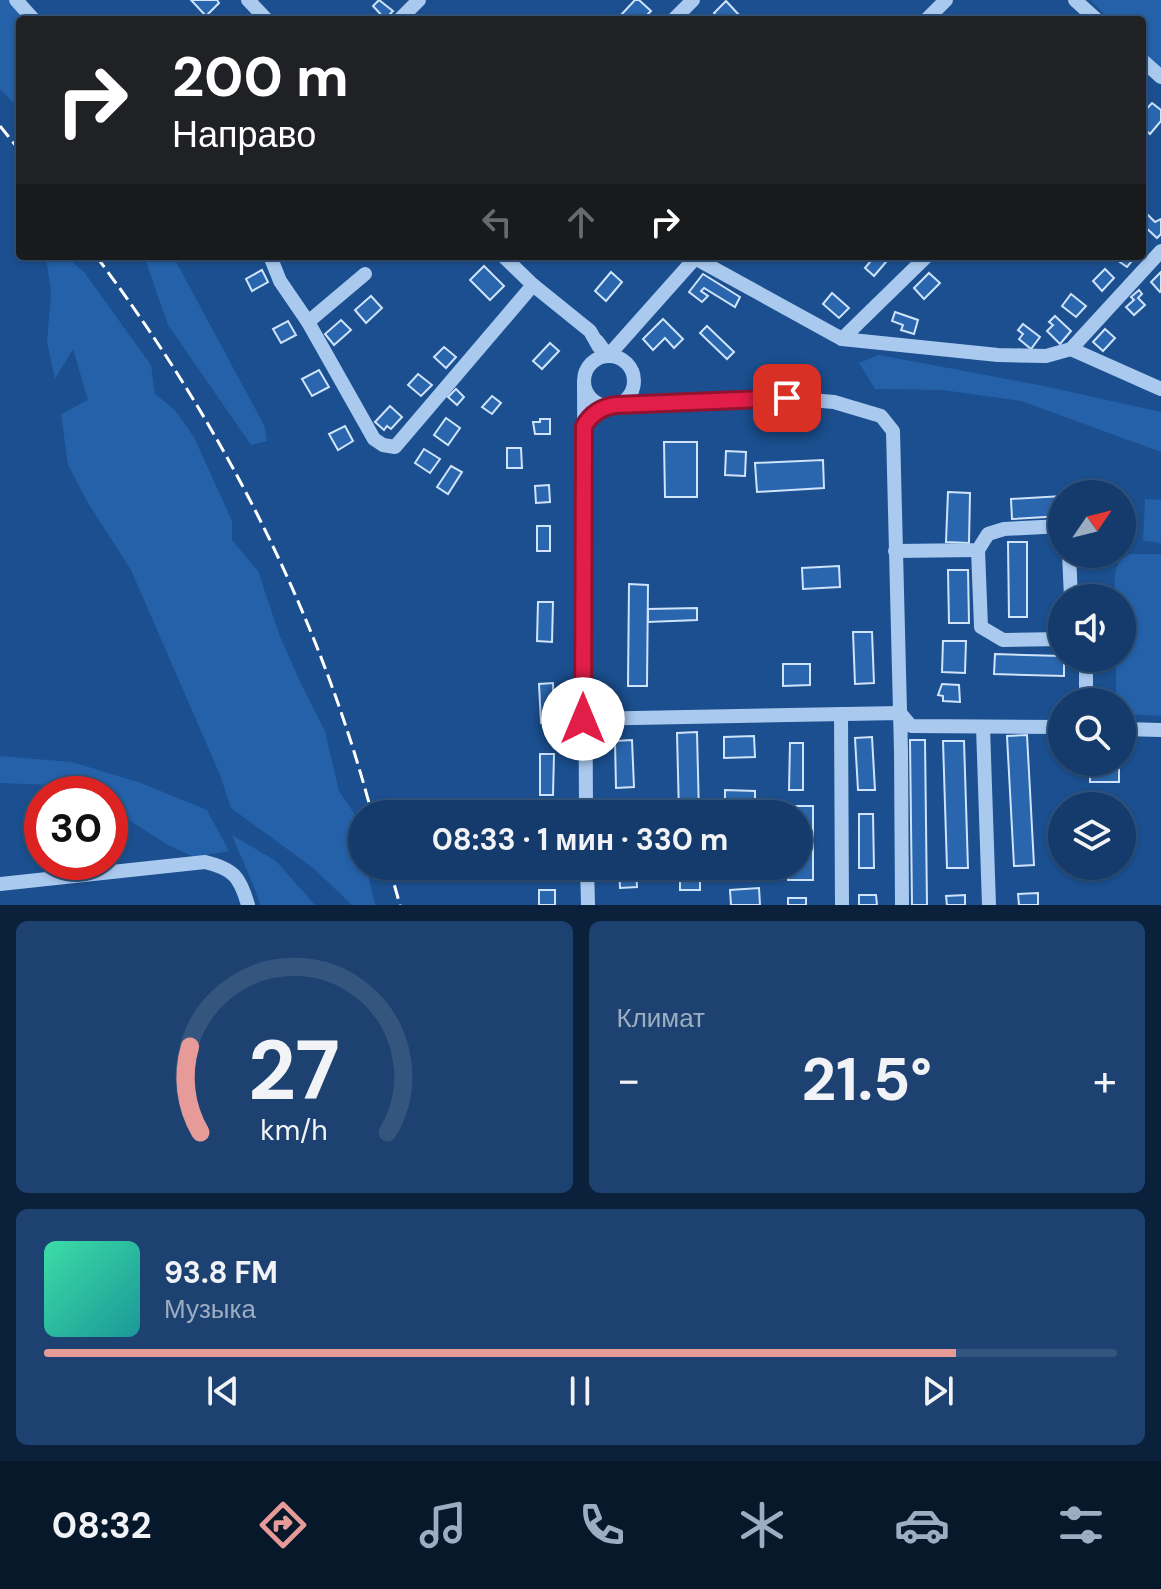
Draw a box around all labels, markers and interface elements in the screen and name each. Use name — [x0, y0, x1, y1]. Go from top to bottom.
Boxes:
text: 200 m — [172, 40, 349, 113]
icon: right — [40, 48, 144, 152]
text: Направо — [172, 111, 316, 158]
icon: left — [475, 200, 519, 244]
icon: ahead — [559, 200, 603, 244]
icon: right — [643, 200, 687, 244]
pin — [753, 364, 821, 432]
icon: arrive — [765, 376, 809, 420]
north arrow — [1048, 480, 1136, 568]
map controls — [1048, 480, 1136, 880]
button: sound — [1048, 584, 1136, 672]
position arrow — [541, 677, 625, 761]
button: search — [1048, 688, 1136, 776]
speed limit sign: 30 — [24, 776, 128, 880]
button: layers — [1048, 792, 1136, 880]
text: 08:33 · 1 мин · 330 m — [432, 820, 728, 859]
text: Климат — [617, 1001, 705, 1035]
text: 27 — [248, 1016, 340, 1125]
text: 21.5° — [801, 1040, 932, 1119]
text: − — [617, 1051, 641, 1109]
text: + — [1093, 1051, 1117, 1109]
text: km/h — [260, 1112, 328, 1149]
text: 93.8 FM — [164, 1253, 278, 1292]
text: Музыка — [164, 1292, 256, 1326]
icon: previous — [201, 1369, 245, 1413]
icon: pause — [558, 1369, 602, 1413]
icon: next — [916, 1369, 960, 1413]
icon: directions — [255, 1497, 311, 1553]
icon: music — [415, 1497, 471, 1553]
icon: phone — [574, 1497, 630, 1553]
icon: climate — [734, 1497, 790, 1553]
icon: car — [894, 1497, 950, 1553]
icon: filters — [1053, 1497, 1109, 1553]
text: 08:32 — [52, 1502, 152, 1549]

